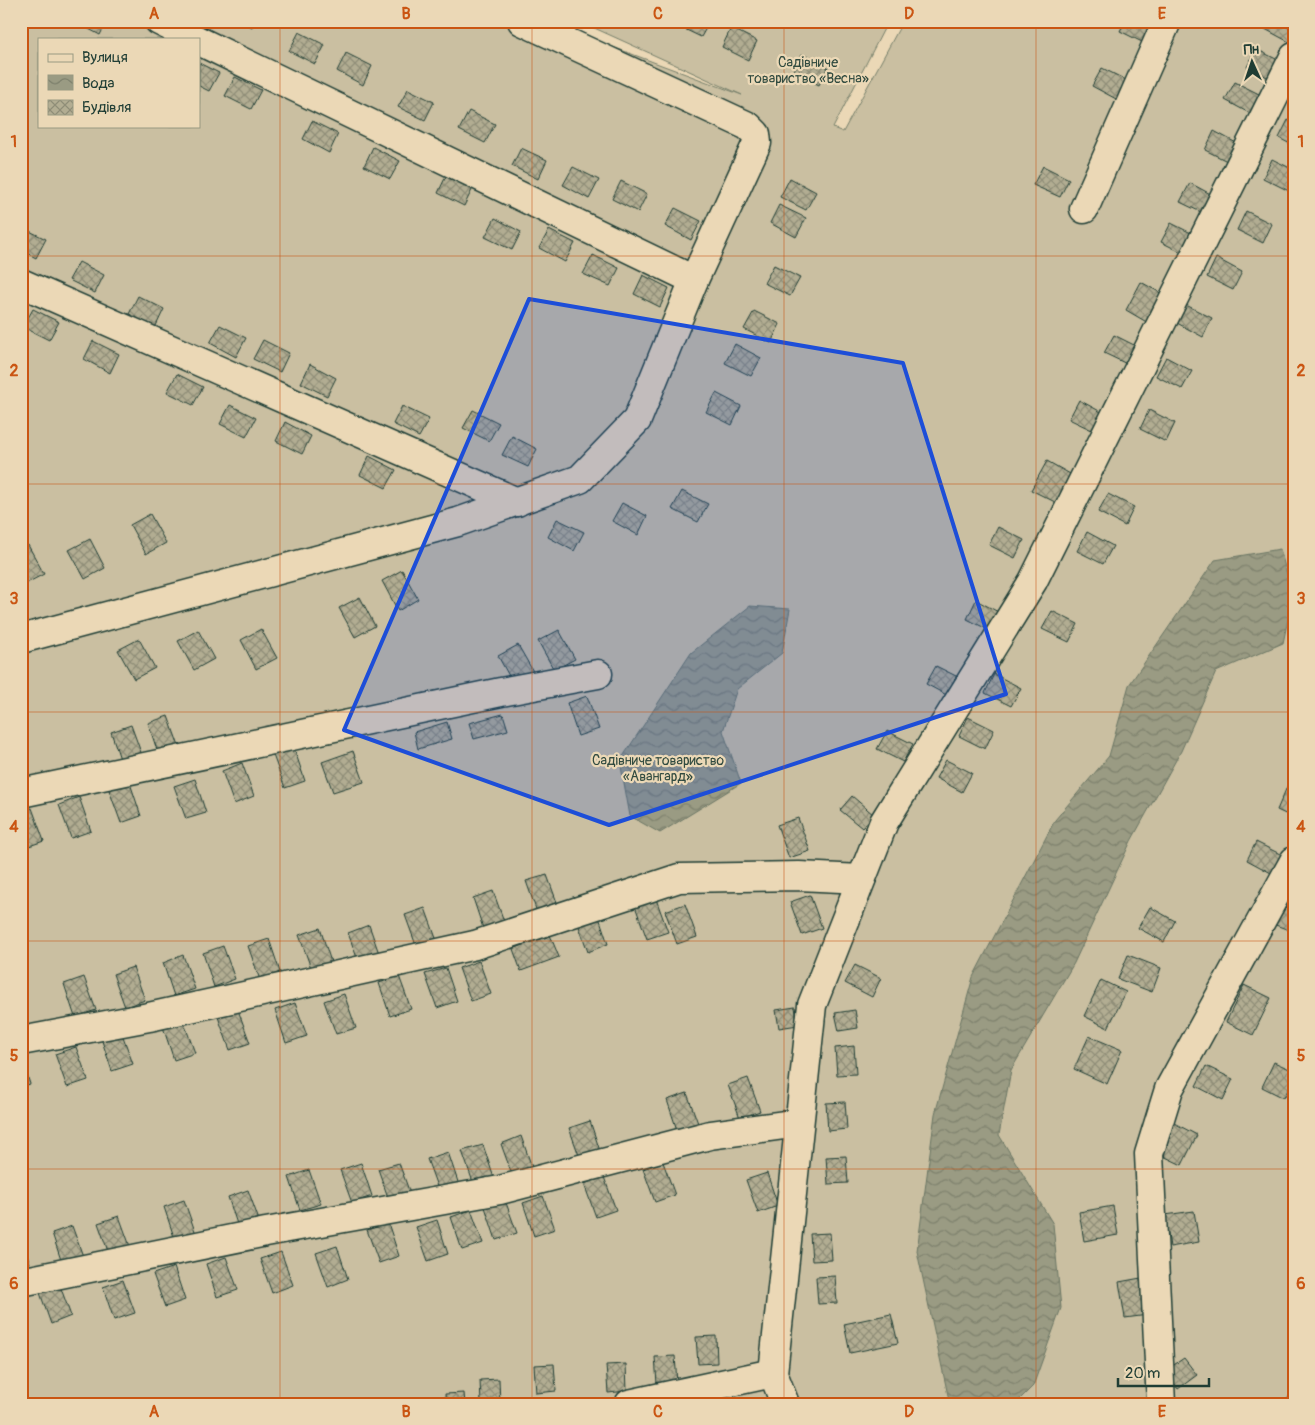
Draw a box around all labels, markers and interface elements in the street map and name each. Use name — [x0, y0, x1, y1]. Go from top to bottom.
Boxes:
text: A — [149, 4, 160, 24]
text: B — [401, 4, 411, 24]
text: C — [653, 4, 663, 24]
text: D — [904, 4, 914, 24]
text: E — [1158, 4, 1167, 24]
legend — [38, 38, 200, 128]
north arrow — [1228, 38, 1278, 88]
text: Пн — [1243, 41, 1259, 58]
text: Вулиця — [82, 48, 128, 67]
park label: Садівниче товариство «Весна» — [747, 54, 869, 87]
text: Вода — [82, 74, 115, 93]
text: Будівля — [82, 98, 131, 117]
text: 1 — [11, 132, 17, 152]
text: 1 — [1298, 132, 1304, 152]
text: 2 — [10, 361, 19, 381]
text: 2 — [1297, 361, 1306, 381]
text: 3 — [10, 589, 19, 609]
text: 3 — [1297, 589, 1306, 609]
park label: Садівниче товариство «Авангард» — [592, 752, 725, 785]
text: 4 — [9, 817, 19, 837]
text: 4 — [1296, 817, 1306, 837]
text: 5 — [10, 1046, 19, 1066]
text: 5 — [1297, 1046, 1306, 1066]
text: 6 — [9, 1274, 19, 1294]
text: 6 — [1296, 1274, 1306, 1294]
scale bar — [1118, 1355, 1209, 1387]
text: 20 m — [1125, 1364, 1160, 1383]
text: A — [149, 1402, 160, 1422]
text: B — [401, 1402, 411, 1422]
text: C — [653, 1402, 663, 1422]
text: D — [904, 1402, 914, 1422]
text: E — [1158, 1402, 1167, 1422]

